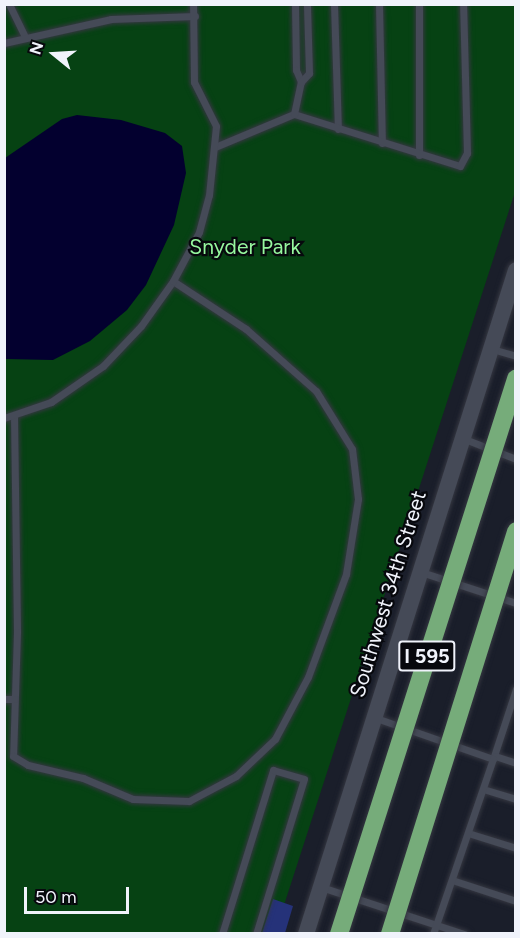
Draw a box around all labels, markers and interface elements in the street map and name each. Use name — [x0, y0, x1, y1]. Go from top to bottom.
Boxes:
north arrow — [24, 24, 84, 84]
text: N — [25, 39, 47, 57]
park label: Snyder Park — [189, 234, 301, 260]
street label: Southwest 34th Street — [345, 488, 431, 700]
road number: I 595 — [397, 639, 457, 673]
scale bar — [27, 875, 132, 913]
text: 50 m — [35, 886, 77, 908]

